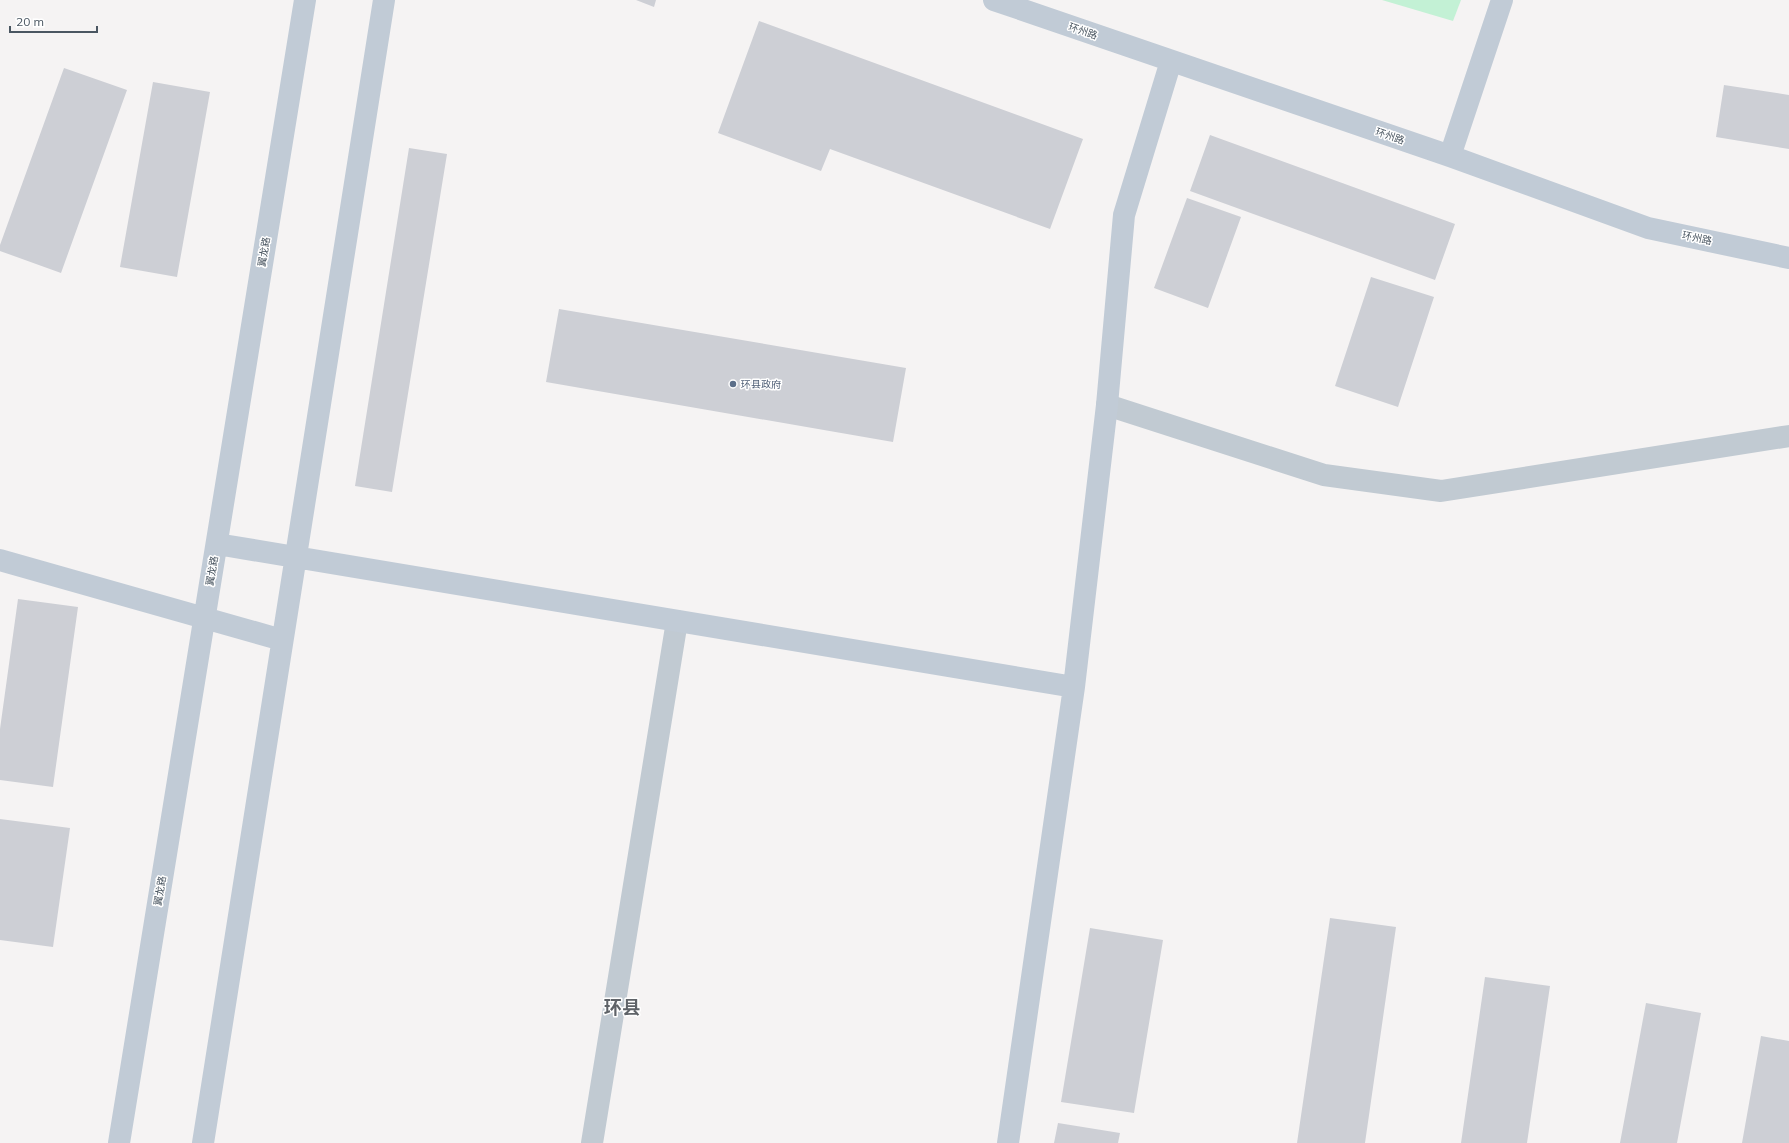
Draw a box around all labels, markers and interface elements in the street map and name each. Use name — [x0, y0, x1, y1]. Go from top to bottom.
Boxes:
scale bar — [10, 8, 97, 34]
text: 20 m — [16, 14, 44, 29]
street label: 环州路 — [1067, 20, 1099, 42]
street label: 环州路 — [1374, 125, 1406, 147]
street label: 环州路 — [1681, 229, 1713, 247]
street label: 翼龙路 — [255, 236, 273, 268]
place label: 环县政府 — [741, 378, 781, 391]
marker: 环县政府 — [728, 379, 738, 389]
street label: 翼龙路 — [203, 555, 221, 587]
street label: 翼龙路 — [151, 875, 169, 907]
district label: 环县 — [604, 996, 640, 1019]

